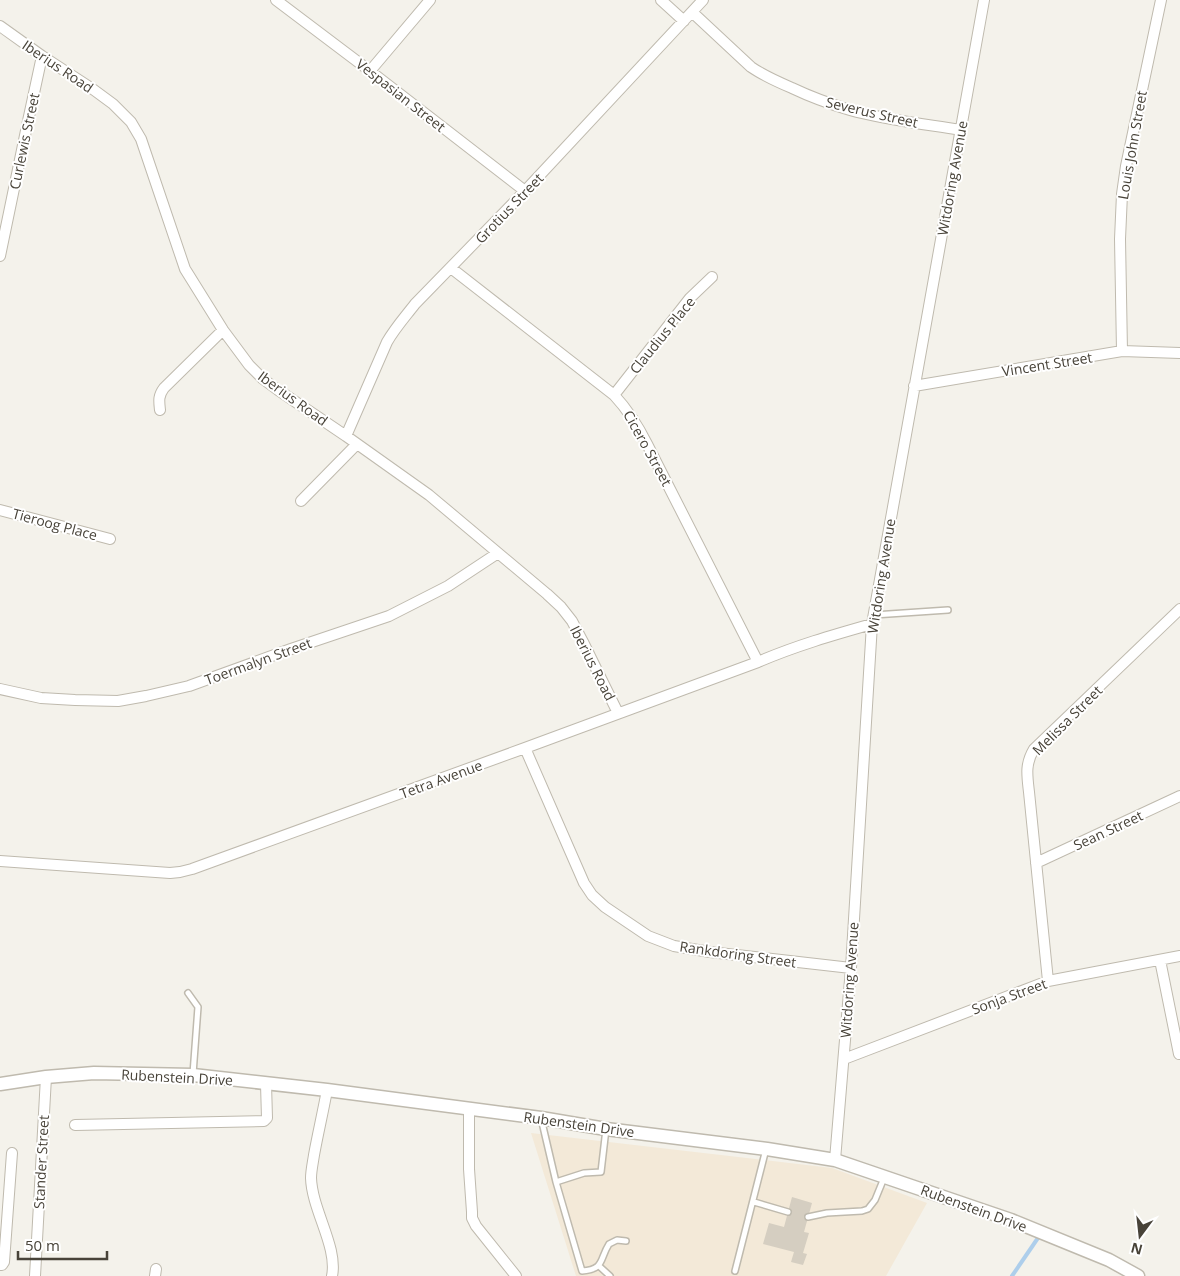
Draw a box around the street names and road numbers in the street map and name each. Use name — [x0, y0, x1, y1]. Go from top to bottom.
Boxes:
street label: Iberius Road — [19, 35, 97, 97]
street label: Vespasian Street — [352, 54, 450, 136]
street label: Louis John Street — [1113, 89, 1151, 201]
street label: Curlewis Street — [4, 91, 44, 191]
street label: Severus Street — [824, 92, 920, 132]
street label: Witdoring Avenue — [933, 119, 971, 237]
street label: Grotius Street — [471, 169, 547, 247]
street label: Claudius Place — [625, 292, 699, 378]
street label: Vincent Street — [1000, 347, 1094, 381]
street label: Iberius Road — [254, 366, 332, 430]
street label: Cicero Street — [619, 407, 677, 489]
street label: Tieroog Place — [10, 504, 100, 544]
street label: Witdoring Avenue — [863, 517, 899, 635]
street label: Iberius Road — [566, 622, 620, 704]
street label: Toermalyn Street — [202, 633, 314, 689]
street label: Melissa Street — [1028, 681, 1106, 759]
street label: Tetra Avenue — [397, 755, 485, 803]
street label: Sean Street — [1070, 806, 1146, 854]
street label: Witdoring Avenue — [835, 921, 863, 1039]
street label: Rankdoring Street — [678, 936, 798, 972]
street label: Sonja Street — [969, 974, 1049, 1018]
street label: Rubenstein Drive — [121, 1065, 233, 1089]
street label: Rubenstein Drive — [522, 1107, 636, 1141]
street label: Stander Street — [29, 1115, 53, 1209]
street label: Rubenstein Drive — [918, 1180, 1030, 1236]

